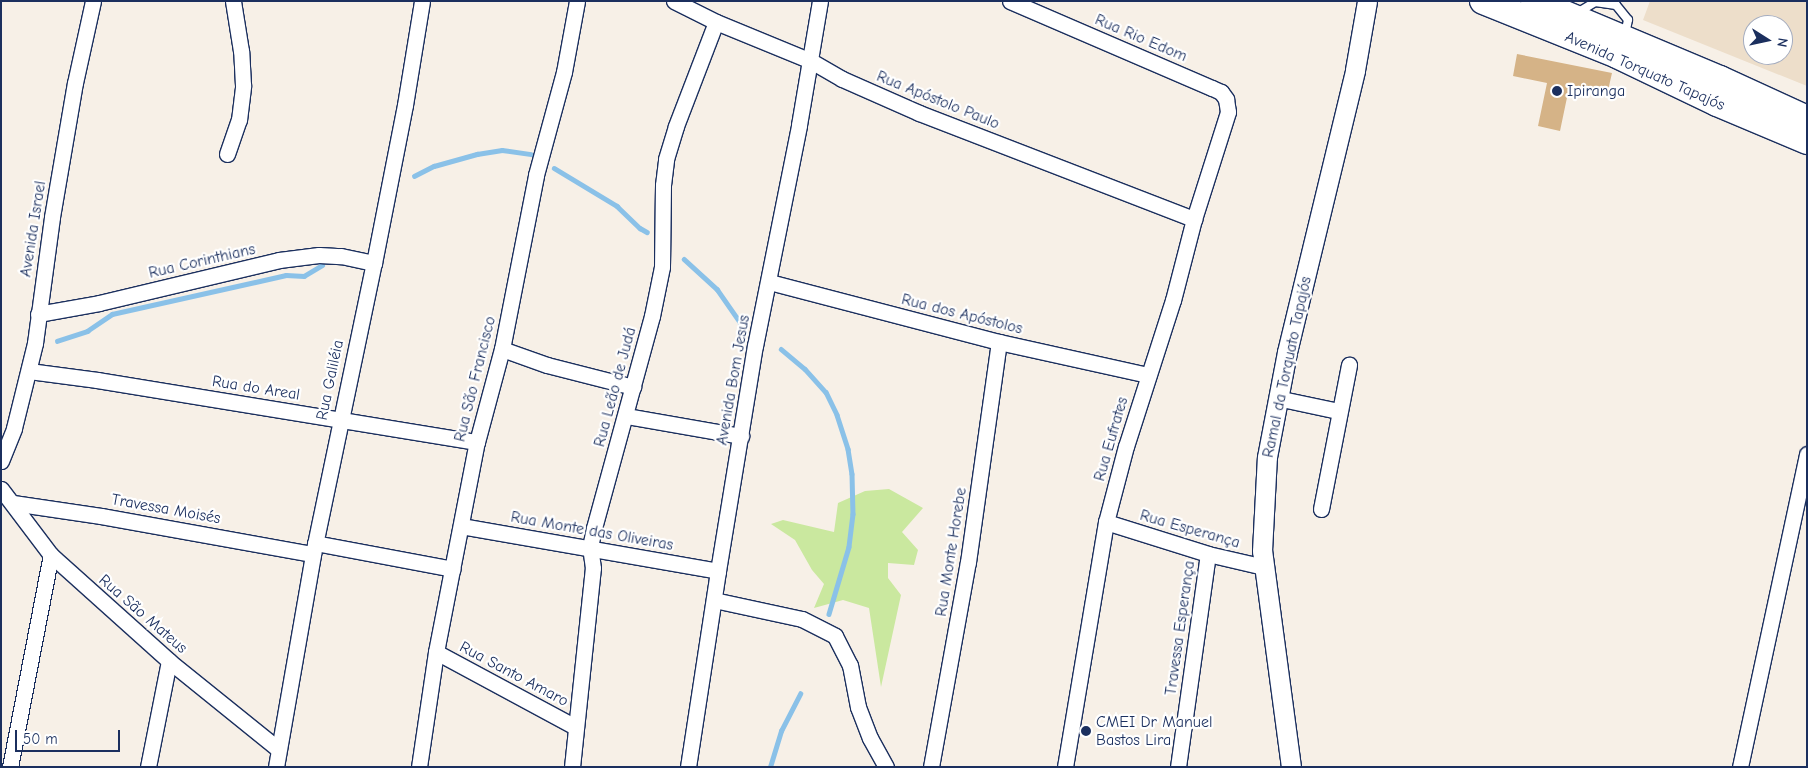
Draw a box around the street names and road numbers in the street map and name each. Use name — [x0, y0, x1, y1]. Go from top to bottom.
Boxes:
street label: Rua Rio Edom — [1092, 10, 1190, 66]
street label: Avenida Torquato Tapajós — [1562, 27, 1728, 115]
street label: Rua Apóstolo Paulo — [874, 67, 1002, 133]
street label: Avenida Israel — [16, 180, 50, 278]
street label: Rua Corinthians — [147, 239, 257, 283]
street label: Ramal da Torquato Tapajós — [1258, 275, 1316, 459]
street label: Rua dos Apóstolos — [900, 290, 1024, 338]
street label: Avenida Bom Jesus — [712, 313, 754, 447]
street label: Rua São Francisco — [450, 314, 500, 444]
street label: Rua Leão de Judá — [590, 325, 640, 449]
street label: Rua Galiléia — [312, 338, 348, 422]
street label: Rua do Areal — [211, 372, 301, 404]
street label: Rua Eufrates — [1090, 395, 1132, 483]
street label: Rua Monte Horebe — [931, 486, 971, 618]
street label: Travessa Moisés — [110, 490, 222, 528]
street label: Rua Esperança — [1138, 506, 1242, 552]
street label: Rua Monte das Oliveiras — [509, 507, 675, 555]
street label: Travessa Esperança — [1161, 559, 1199, 697]
street label: Rua São Mateus — [95, 570, 191, 658]
street label: Rua Santo Amaro — [456, 637, 572, 711]

